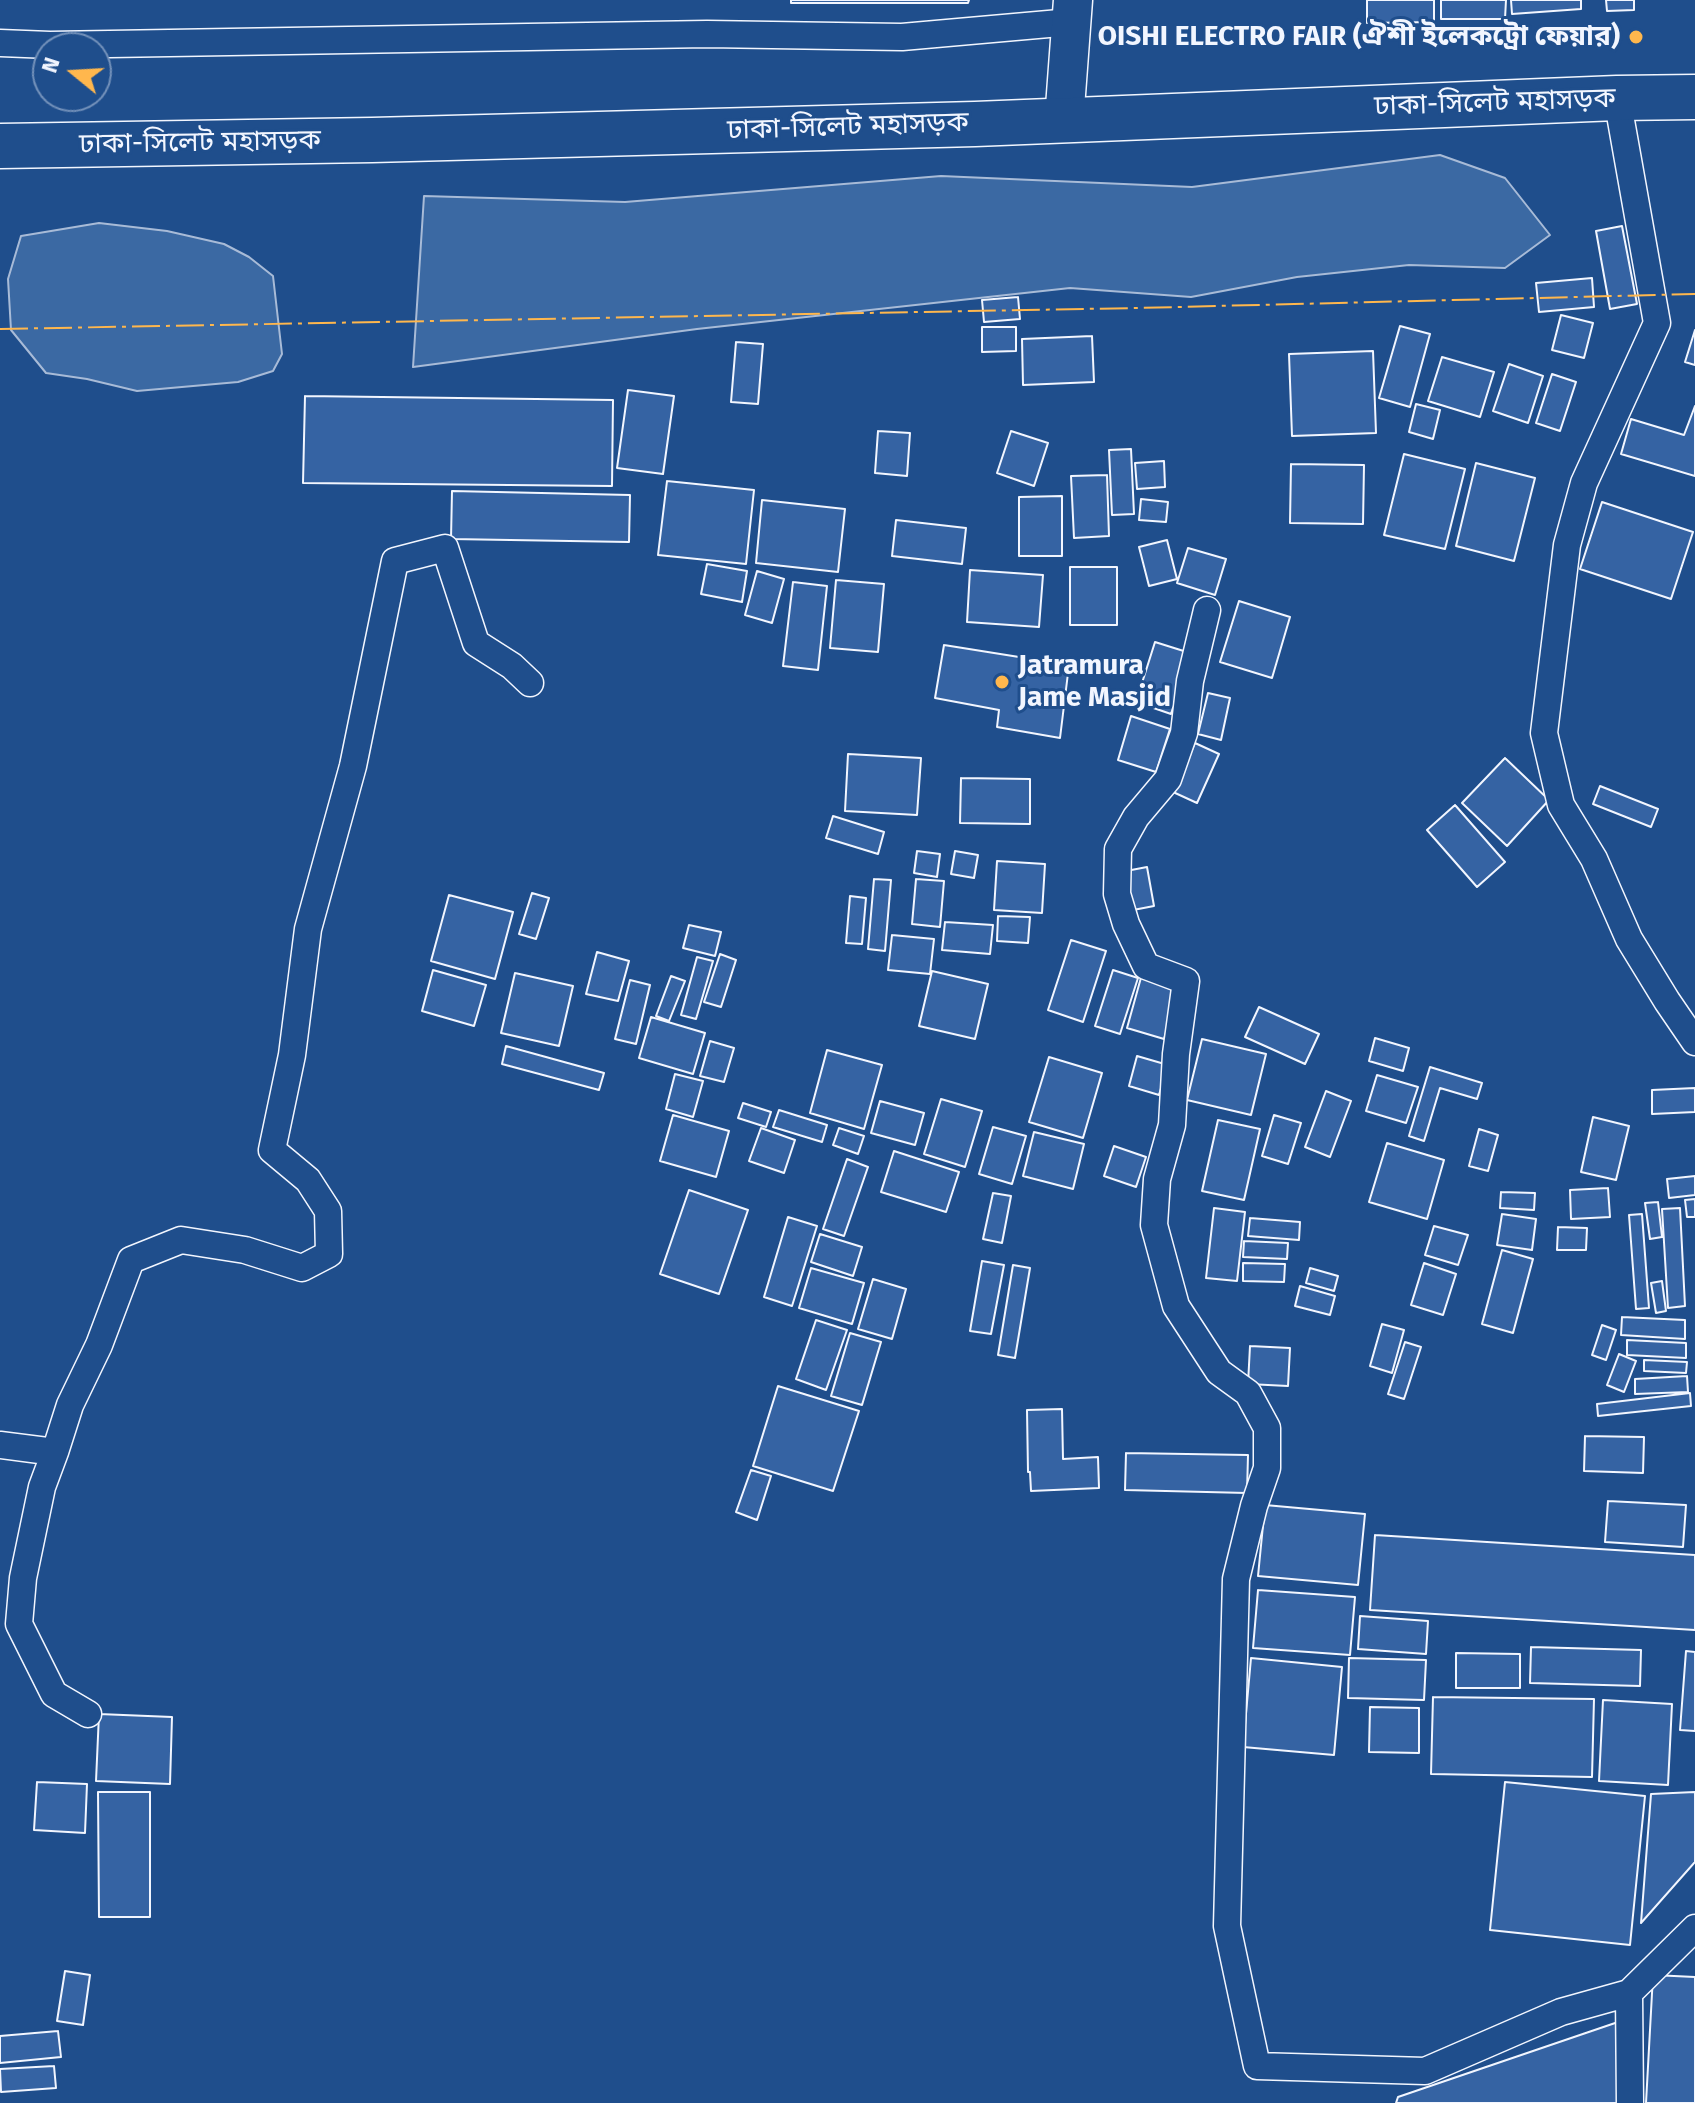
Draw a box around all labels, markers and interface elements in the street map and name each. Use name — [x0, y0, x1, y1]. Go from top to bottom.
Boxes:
place label: OISHI ELECTRO FAIR (ঐশী ইলেকট্রো ফেয়ার) — [1098, 20, 1620, 54]
marker: OISHI ELECTRO FAIR (ঐশী ইলেকট্রো ফেয়ার) — [1627, 28, 1645, 46]
north arrow — [32, 32, 112, 112]
text: N — [36, 54, 66, 76]
street label: ঢাকা-সিলেট মহাসড়ক — [1374, 82, 1616, 124]
street label: ঢাকা-সিলেট মহাসড়ক — [727, 106, 969, 148]
street label: ঢাকা-সিলেট মহাসড়ক — [79, 124, 321, 162]
place label: Jatramura Jame Masjid — [1018, 649, 1171, 715]
marker: Jatramura Jame Masjid — [993, 673, 1011, 691]

